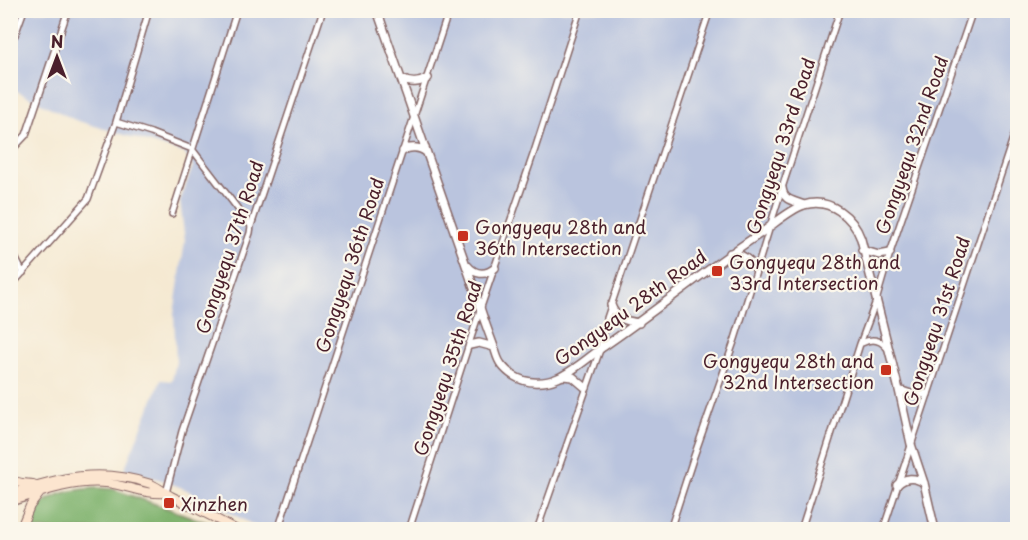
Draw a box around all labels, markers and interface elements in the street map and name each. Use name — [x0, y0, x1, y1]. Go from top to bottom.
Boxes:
north arrow — [27, 27, 87, 87]
text: N — [51, 29, 63, 53]
street label: Gongyequ 32nd Road — [868, 52, 954, 238]
street label: Gongyequ 33rd Road — [739, 54, 821, 238]
street label: Gongyequ 37th Road — [188, 157, 270, 337]
street label: Gongyequ 36th Road — [308, 174, 390, 356]
place label: Gongyequ 28th and 36th Intersection — [475, 213, 646, 261]
marker: Gongyequ 28th and 36th Intersection — [456, 229, 470, 243]
street label: Gongyequ 31st Road — [896, 233, 976, 409]
street label: Gongyequ 28th Road — [548, 242, 712, 372]
place label: Gongyequ 28th and 33rd Intersection — [729, 248, 900, 296]
marker: Gongyequ 28th and 33rd Intersection — [710, 264, 724, 278]
street label: Gongyequ 35th Road — [406, 277, 488, 459]
place label: Gongyequ 28th and 32nd Intersection — [703, 347, 874, 395]
marker: Gongyequ 28th and 32nd Intersection — [879, 363, 893, 377]
place label: Xinzhen — [181, 490, 248, 517]
marker: Xinzhen — [162, 496, 176, 510]

